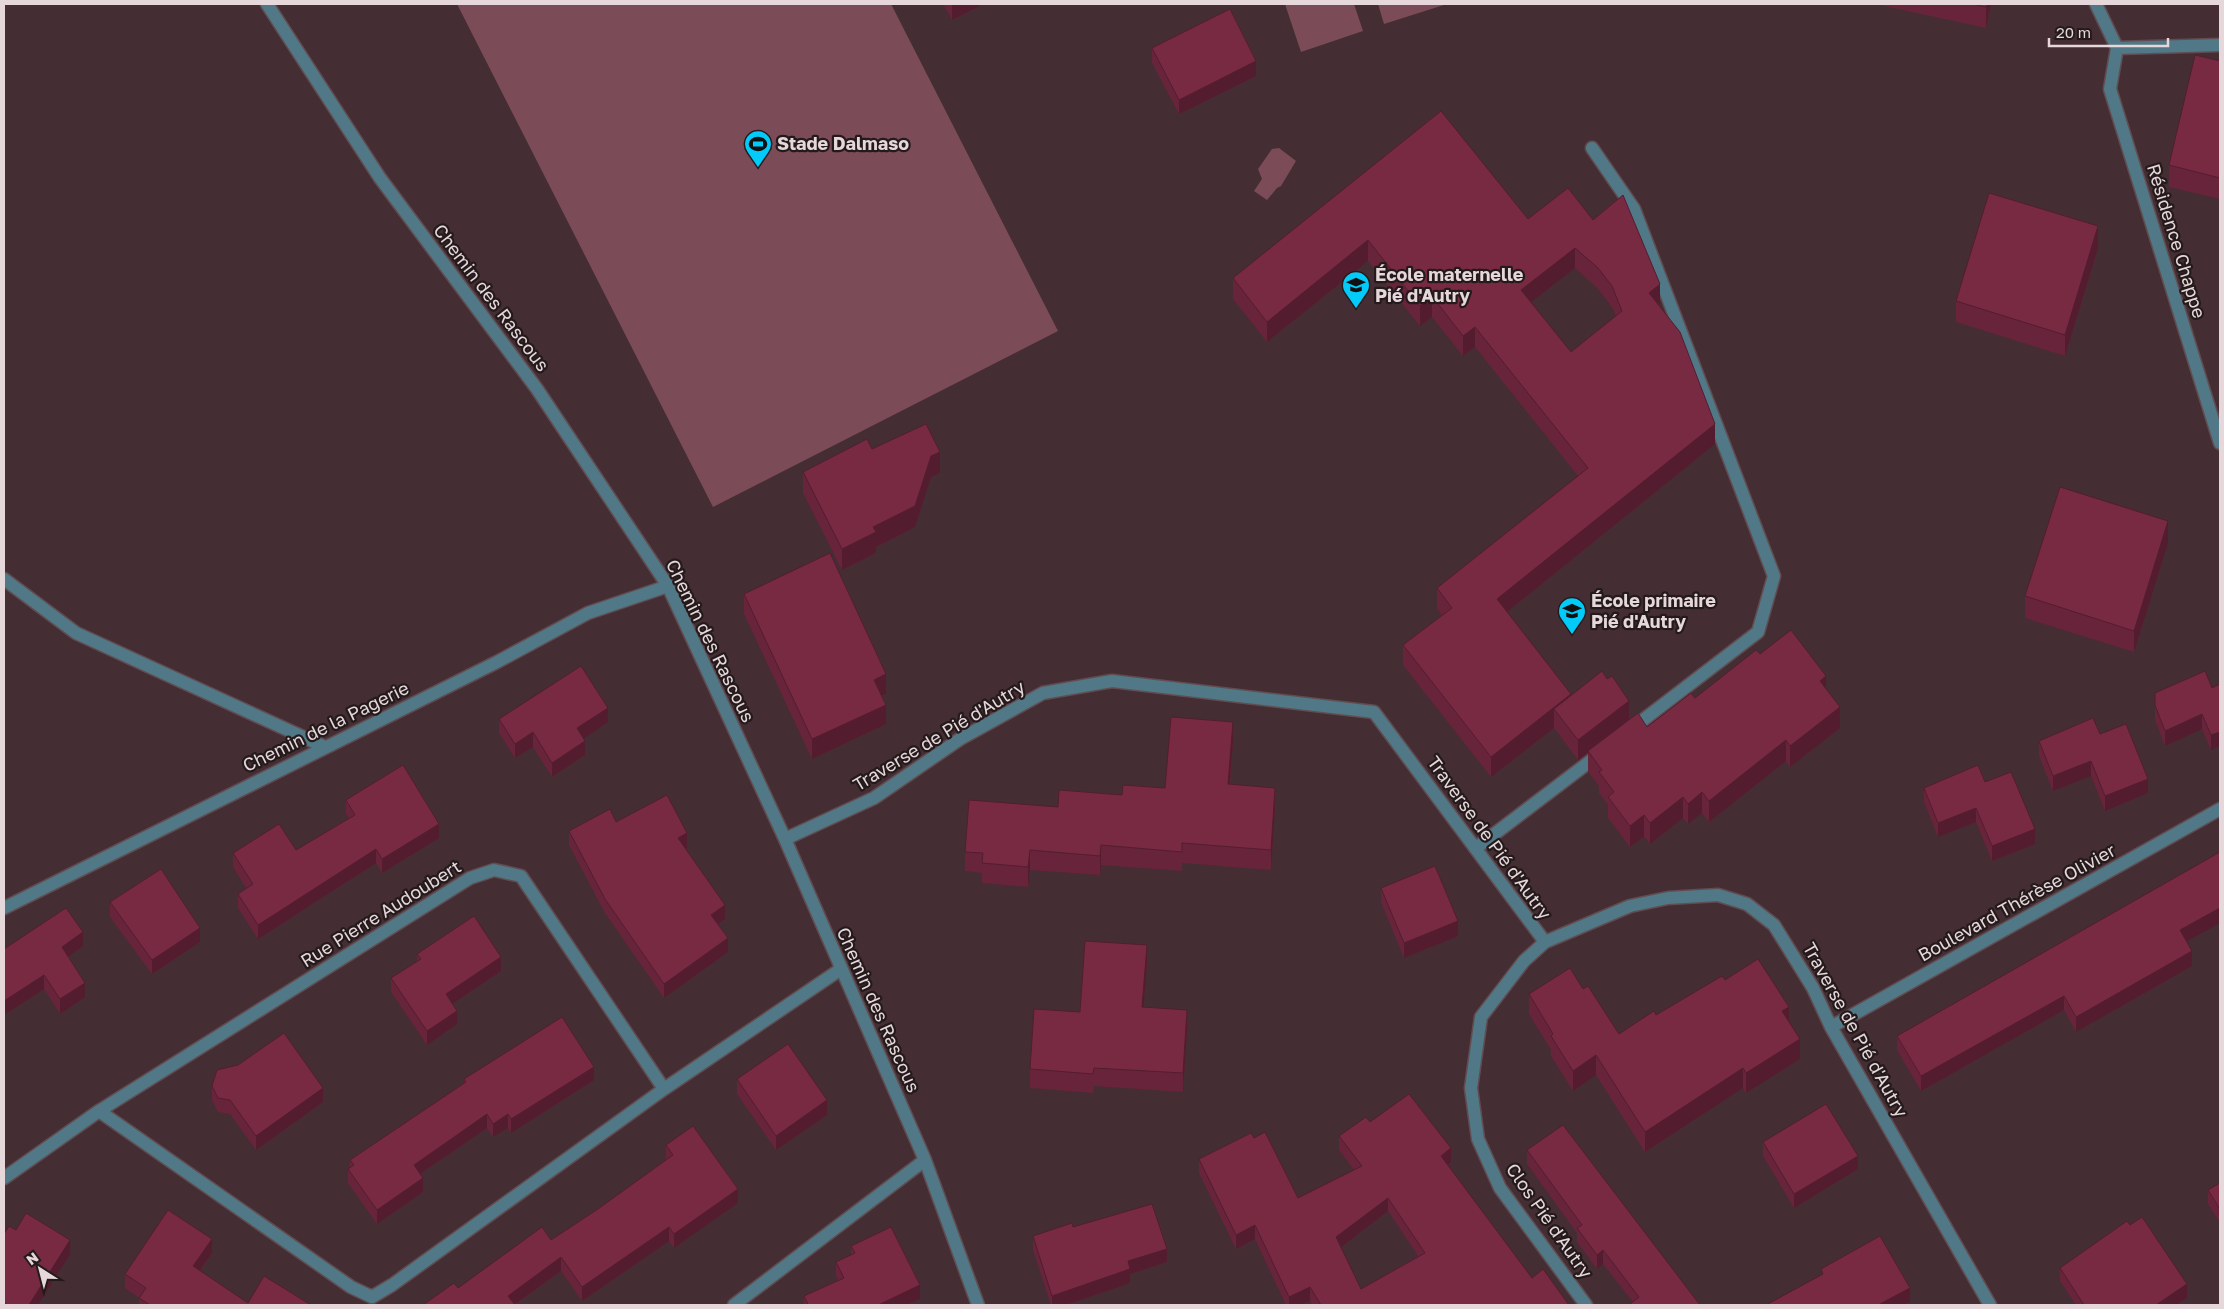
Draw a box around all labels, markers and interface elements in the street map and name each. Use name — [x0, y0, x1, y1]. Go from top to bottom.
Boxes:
scale bar — [2049, 15, 2168, 47]
text: 20 m — [2056, 23, 2091, 41]
sports icon: Stade Dalmaso — [743, 129, 773, 168]
place label: Stade Dalmaso — [777, 132, 909, 154]
street label: Résidence Chappe — [2143, 161, 2211, 321]
street label: Chemin des Rascous — [429, 220, 554, 375]
place label: École maternelle Pié d'Autry — [1375, 263, 1524, 306]
school or university icon: École maternelle Pié d'Autry — [1341, 270, 1371, 309]
street label: Chemin des Rascous — [662, 556, 760, 726]
place label: École primaire Pié d'Autry — [1591, 589, 1716, 632]
school or university icon: École primaire Pié d'Autry — [1557, 596, 1587, 635]
street label: Traverse de Pié d'Autry — [849, 675, 1028, 795]
street label: Chemin de la Pagerie — [239, 676, 412, 776]
street label: Traverse de Pié d'Autry — [1423, 751, 1556, 923]
street label: Boulevard Thérèse Olivier — [1914, 839, 2119, 966]
street label: Rue Pierre Audoubert — [296, 855, 465, 972]
street label: Chemin des Rascous — [833, 924, 925, 1096]
street label: Traverse de Pié d'Autry — [1799, 938, 1913, 1121]
street label: Clos Pié d'Autry — [1502, 1159, 1598, 1282]
north arrow — [15, 1244, 65, 1294]
text: N — [23, 1248, 41, 1268]

